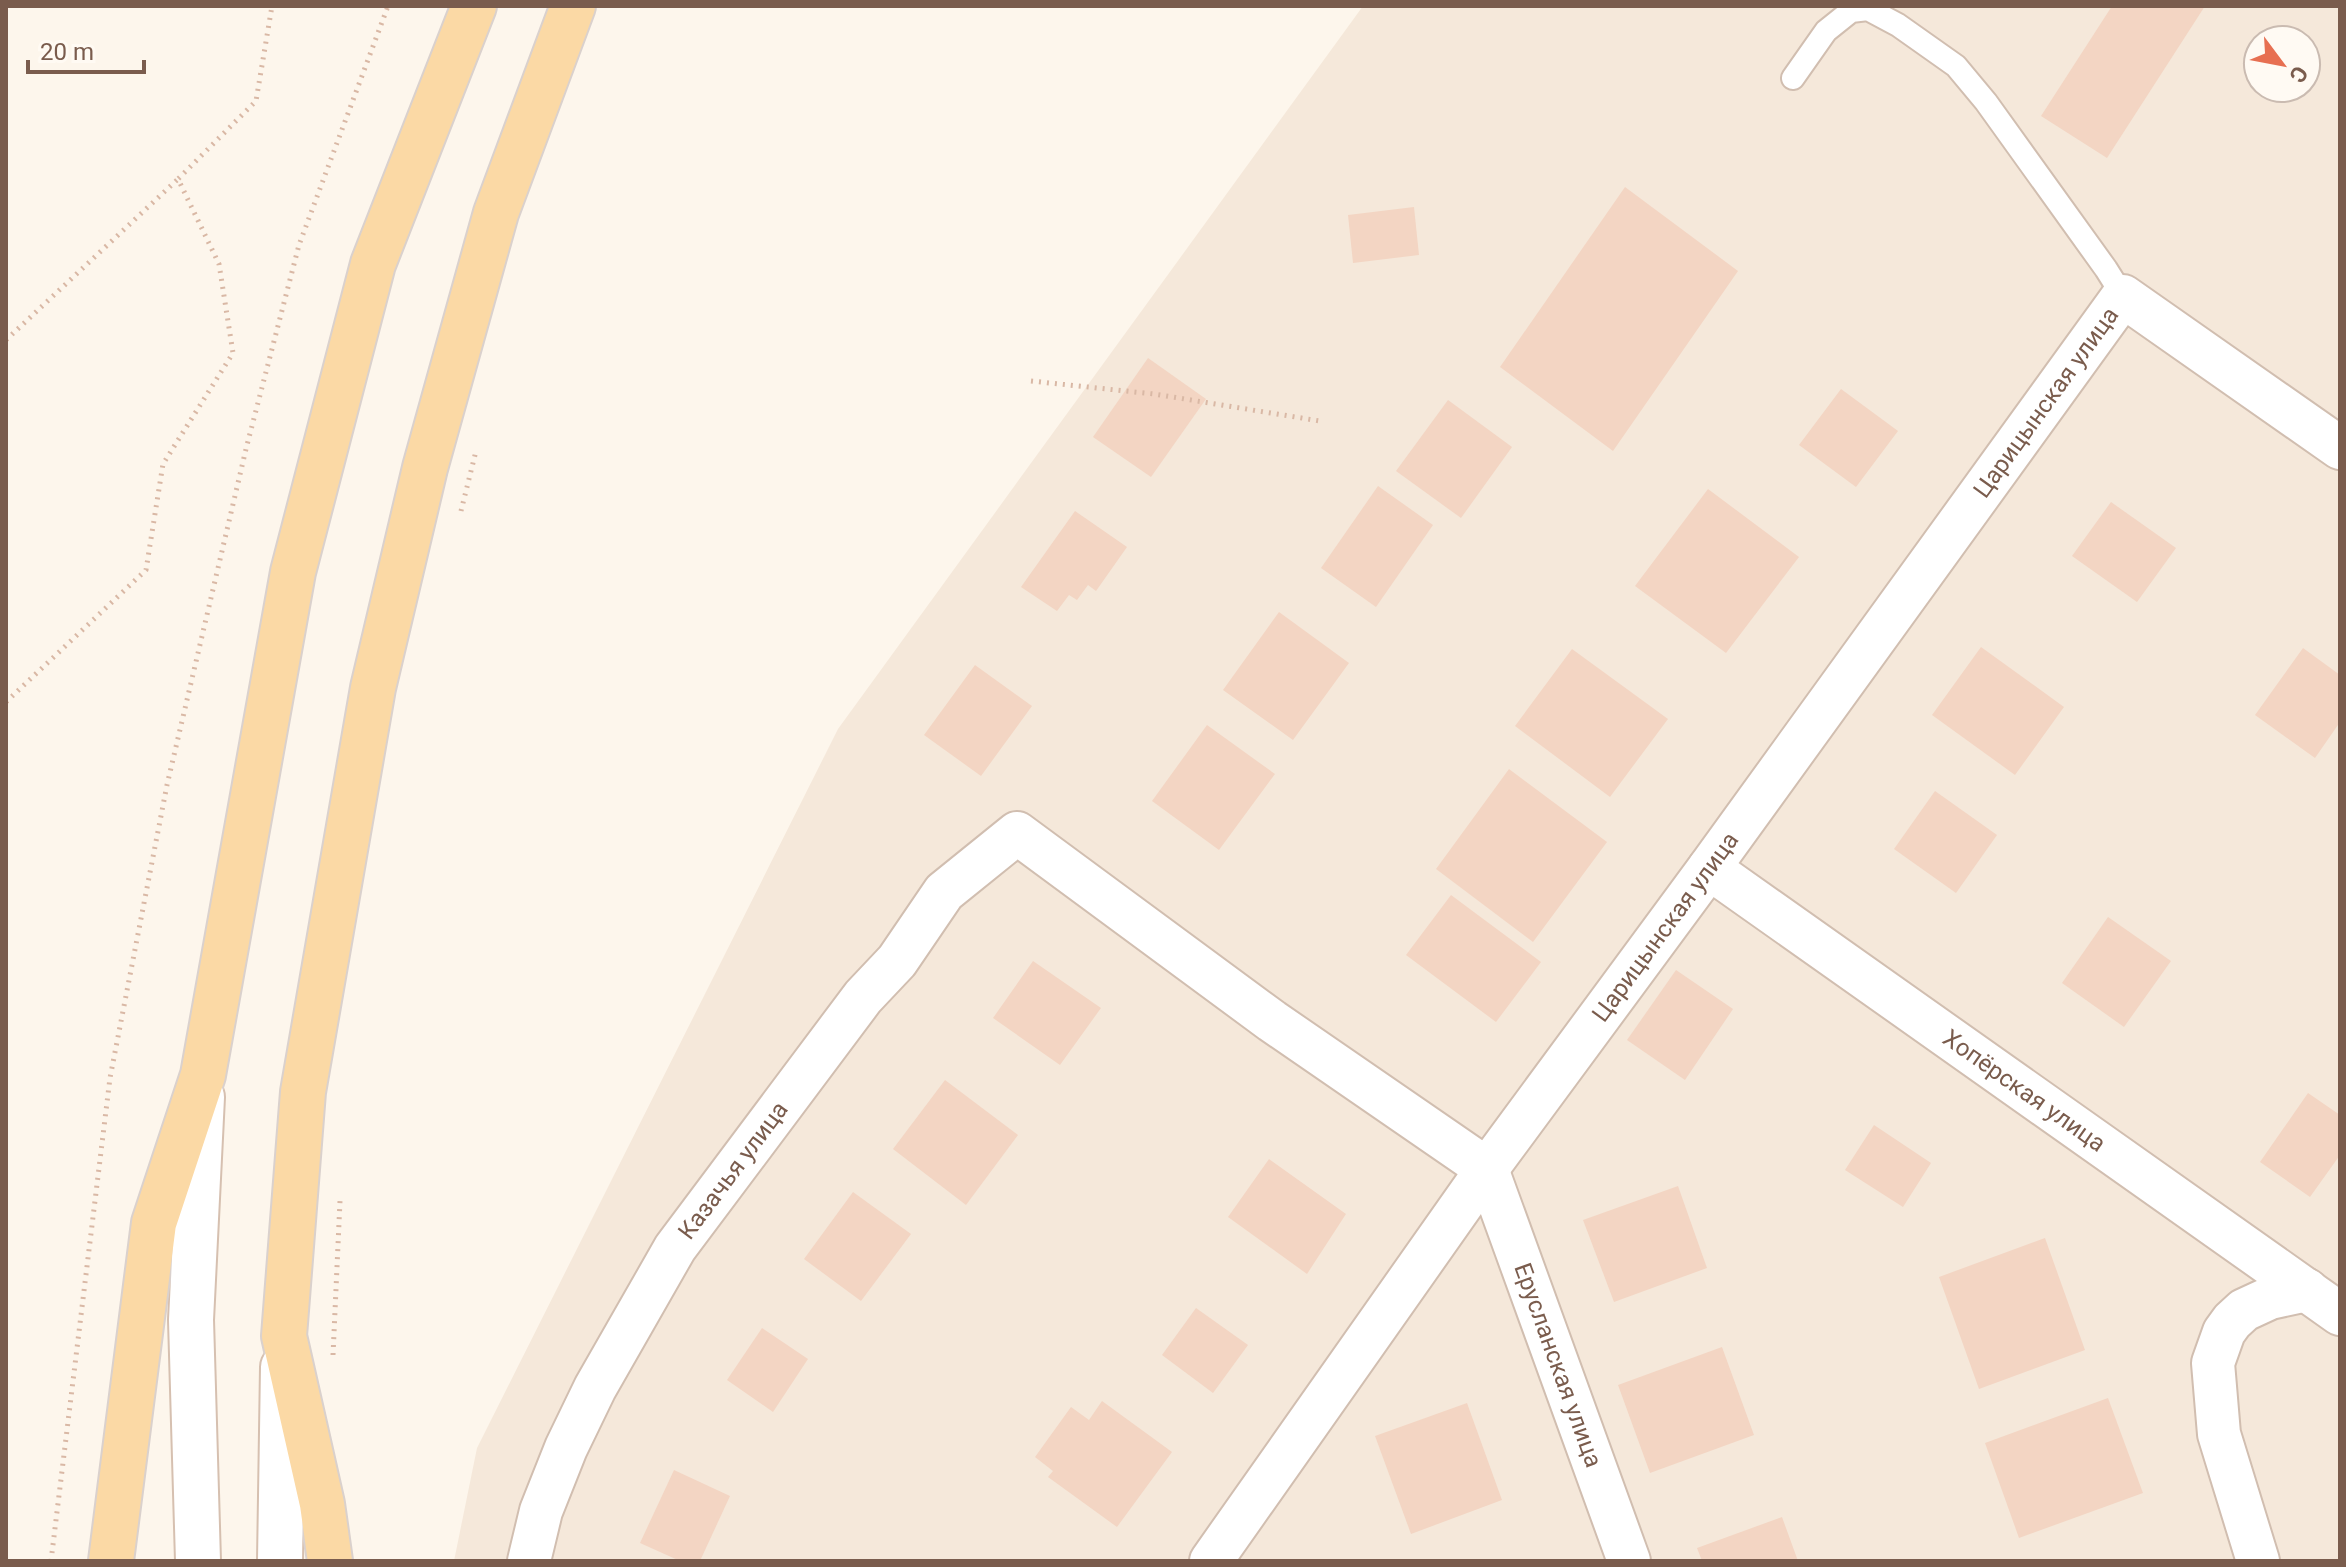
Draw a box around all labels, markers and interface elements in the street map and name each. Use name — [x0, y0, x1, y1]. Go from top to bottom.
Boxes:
scale bar — [28, 24, 144, 74]
north arrow — [2242, 24, 2322, 104]
text: 20 m — [40, 38, 94, 66]
text: С — [2284, 62, 2313, 87]
street label: Царицынская улица — [1968, 302, 2124, 503]
street label: Царицынская улица — [1586, 827, 1744, 1027]
street label: Хопёрская улица — [1938, 1024, 2111, 1158]
street label: Казачья улица — [672, 1096, 794, 1245]
street label: Ерусланская улица — [1508, 1259, 1608, 1471]

